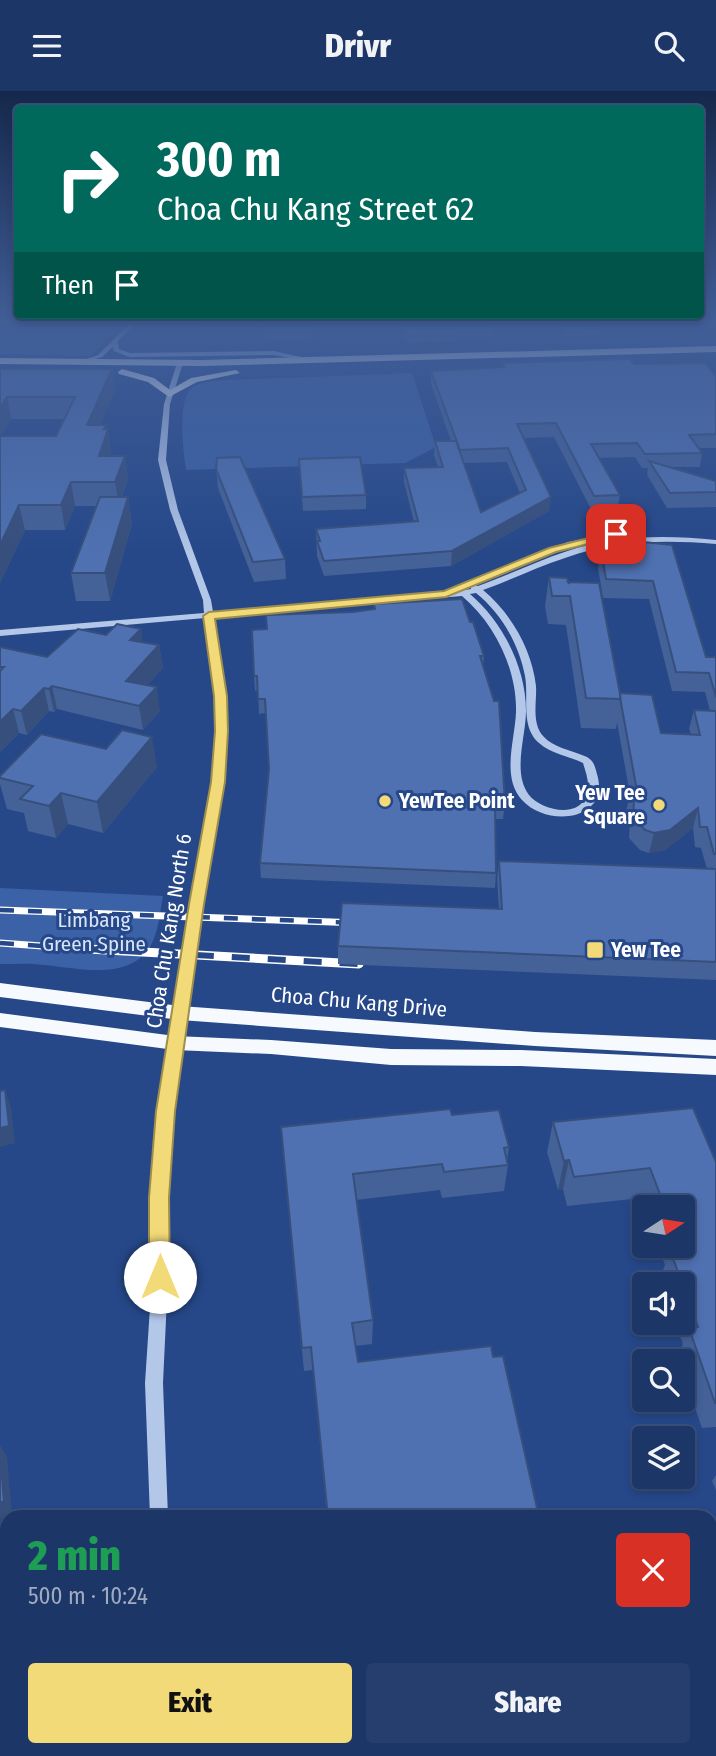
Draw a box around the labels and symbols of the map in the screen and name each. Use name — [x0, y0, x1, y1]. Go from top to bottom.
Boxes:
pin — [586, 504, 646, 564]
place label: Yew Tee Square — [574, 780, 645, 830]
place label: YewTee Point — [398, 788, 515, 814]
marker: YewTee Point — [377, 793, 393, 809]
marker: Yew Tee Square — [651, 797, 667, 813]
street label: Choa Chu Kang North 6 — [141, 832, 197, 1030]
park label: Limbang Green Spine — [42, 907, 146, 957]
place label: Yew Tee — [610, 937, 681, 963]
marker: Yew Tee — [585, 940, 605, 960]
street label: Choa Chu Kang Drive — [270, 981, 448, 1023]
north arrow — [632, 1195, 695, 1258]
position arrow — [123, 1240, 197, 1314]

